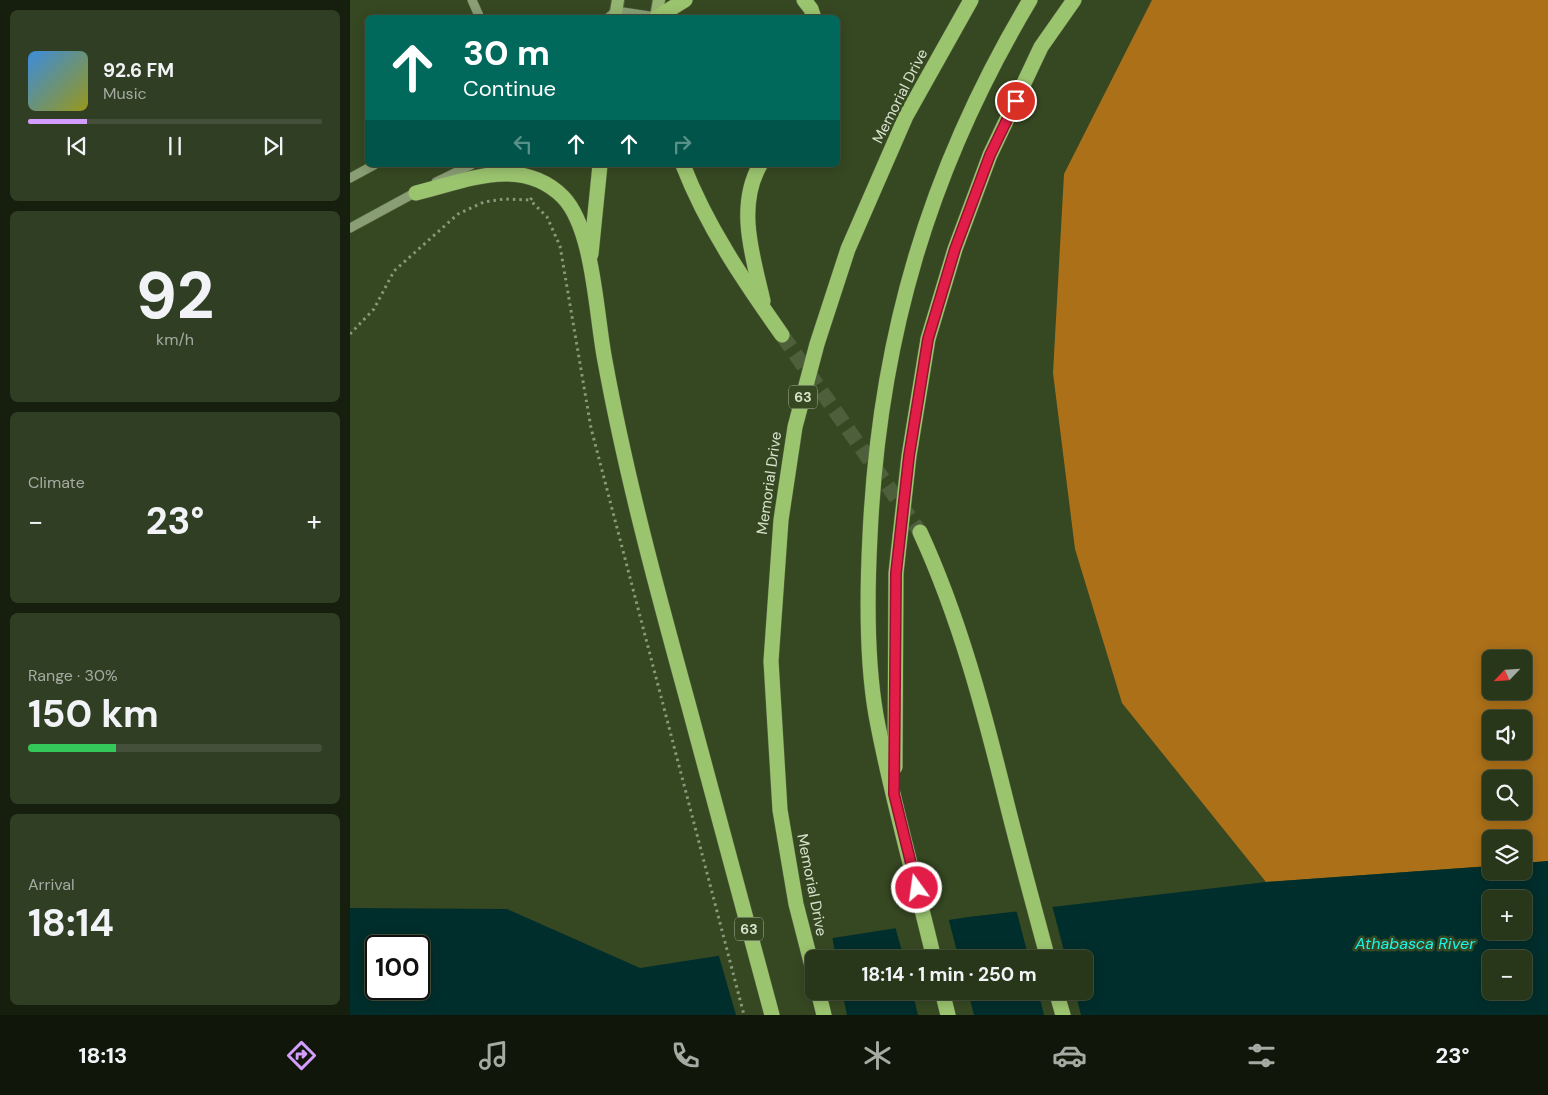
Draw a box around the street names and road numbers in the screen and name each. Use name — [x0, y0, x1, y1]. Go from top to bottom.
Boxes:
street label: Memorial Drive — [868, 45, 932, 147]
road number: 63 — [789, 386, 817, 408]
street label: Memorial Drive — [752, 430, 786, 536]
street label: Memorial Drive — [792, 832, 832, 938]
road number: 63 — [735, 918, 763, 941]

